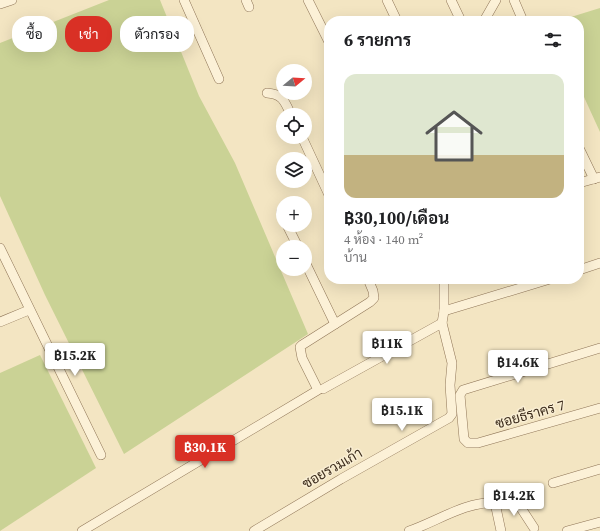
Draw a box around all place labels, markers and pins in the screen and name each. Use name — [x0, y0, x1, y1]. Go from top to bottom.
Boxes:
pin: ฿11K — [363, 331, 411, 365]
pin: ฿15.2K — [42, 343, 108, 377]
pin: ฿14.6K — [485, 350, 551, 384]
pin: ฿15.1K — [369, 398, 435, 432]
pin: ฿30.1K — [172, 435, 238, 469]
pin: ฿14.2K — [481, 483, 547, 517]

